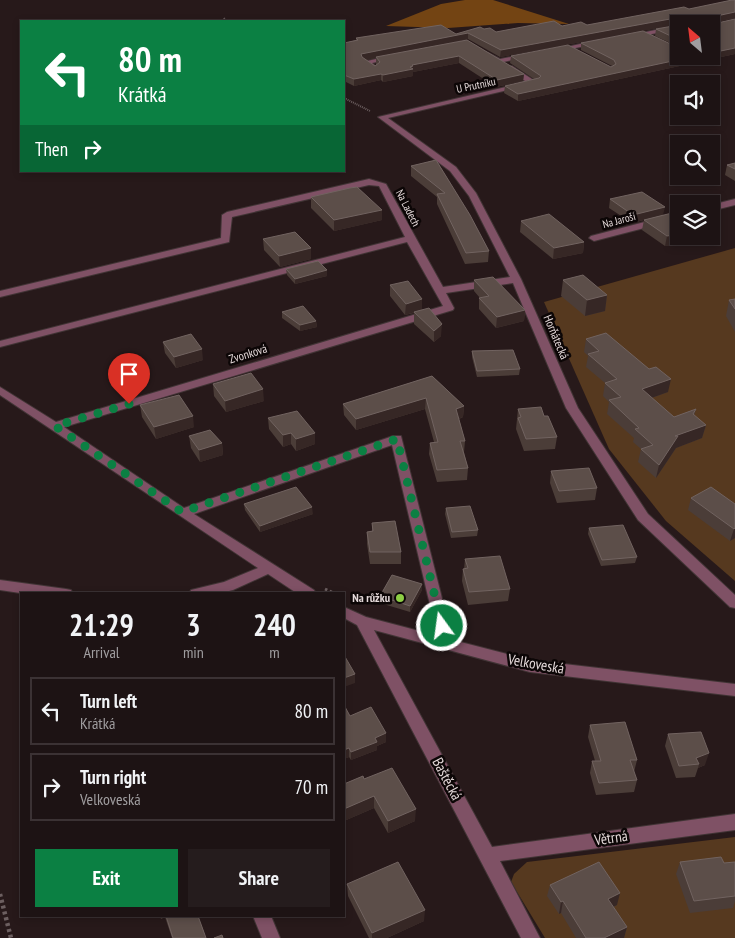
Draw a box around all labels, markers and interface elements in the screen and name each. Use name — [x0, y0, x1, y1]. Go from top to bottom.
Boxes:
north arrow — [670, 15, 720, 65]
map controls — [670, 15, 720, 245]
text: 80 m — [118, 36, 182, 82]
icon: left — [35, 40, 100, 105]
street label: U Prutníku — [455, 74, 497, 96]
button: sound — [670, 75, 720, 125]
text: Krátká — [118, 80, 167, 108]
icon: right — [78, 135, 106, 163]
button: search — [670, 135, 720, 185]
text: Then — [35, 137, 68, 161]
street label: Na Ladech — [393, 187, 423, 229]
button: layers — [670, 195, 720, 245]
street label: Na Jaroši — [601, 209, 637, 231]
street label: Horňátecká — [540, 312, 573, 361]
street label: Zvonková — [227, 341, 269, 366]
pin — [108, 353, 150, 404]
icon: arrive — [115, 360, 143, 388]
place label: Na růžku — [352, 590, 390, 605]
marker: Na růžku — [394, 592, 406, 604]
position arrow — [415, 599, 467, 651]
text: 21:29 — [69, 605, 134, 644]
text: 3 — [186, 605, 201, 644]
text: 240 — [253, 605, 296, 644]
text: Arrival — [83, 642, 120, 662]
text: min — [183, 642, 204, 662]
text: m — [269, 642, 280, 662]
street label: Velkoveská — [505, 649, 566, 678]
text: Turn left — [80, 689, 137, 713]
icon: left — [37, 697, 65, 725]
text: 80 m — [295, 699, 328, 723]
text: Krátká — [80, 713, 115, 733]
street label: Baštěcká — [428, 754, 466, 803]
text: Turn right — [80, 765, 146, 789]
icon: right — [37, 773, 65, 801]
text: 70 m — [295, 775, 328, 799]
text: Velkoveská — [80, 789, 141, 809]
street label: Větrná — [592, 826, 629, 849]
button: Exit — [35, 849, 178, 907]
button: Share — [188, 849, 330, 907]

